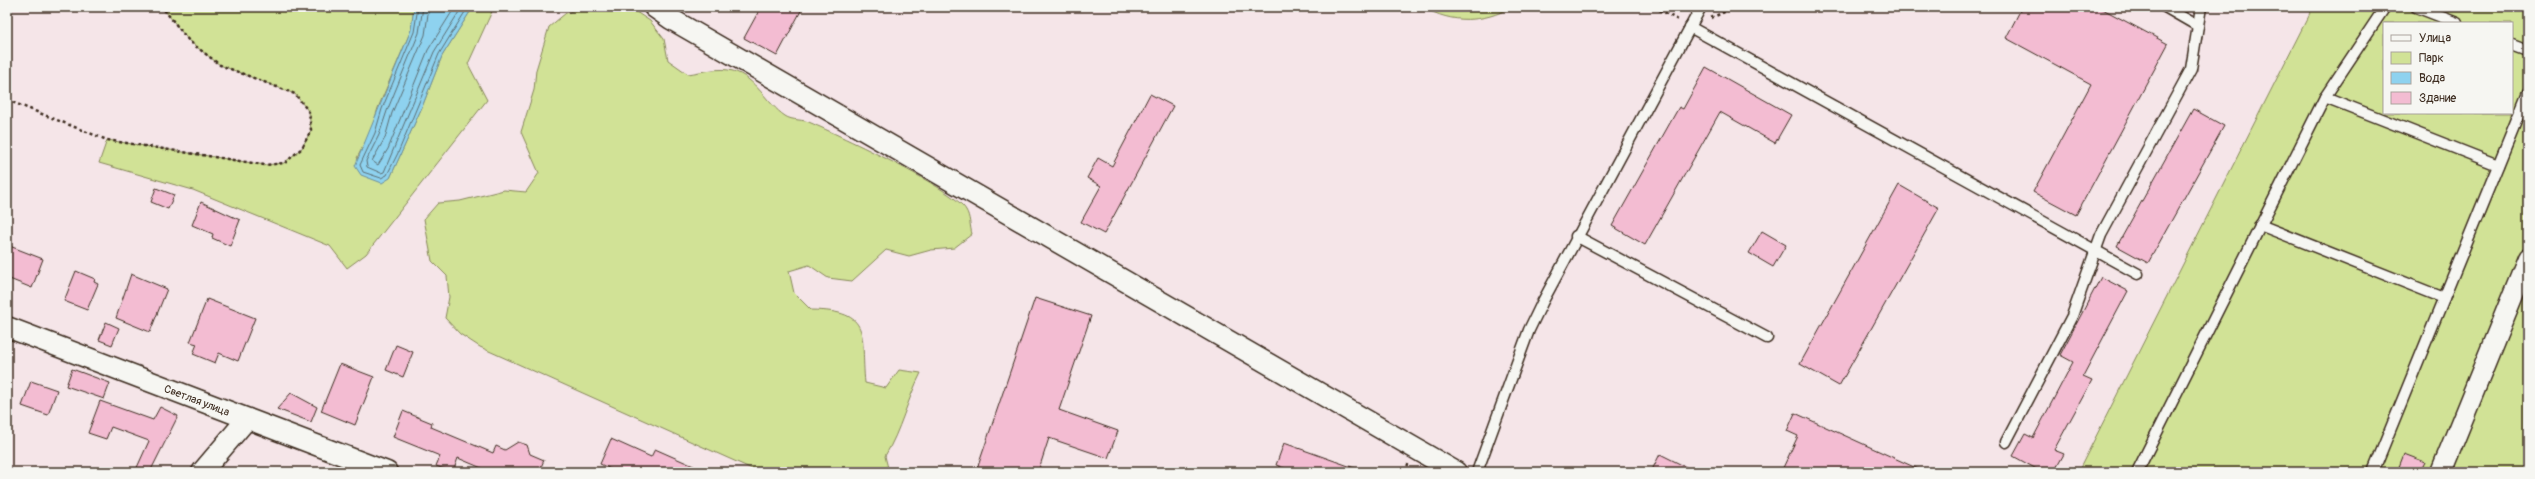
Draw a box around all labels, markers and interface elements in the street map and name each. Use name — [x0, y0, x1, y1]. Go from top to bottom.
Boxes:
legend — [2383, 22, 2513, 114]
text: Улица — [2419, 31, 2451, 46]
text: Парк — [2419, 51, 2444, 66]
text: Вода — [2419, 71, 2445, 86]
text: Здание — [2419, 91, 2456, 106]
street label: Светлая улица — [162, 382, 231, 419]

